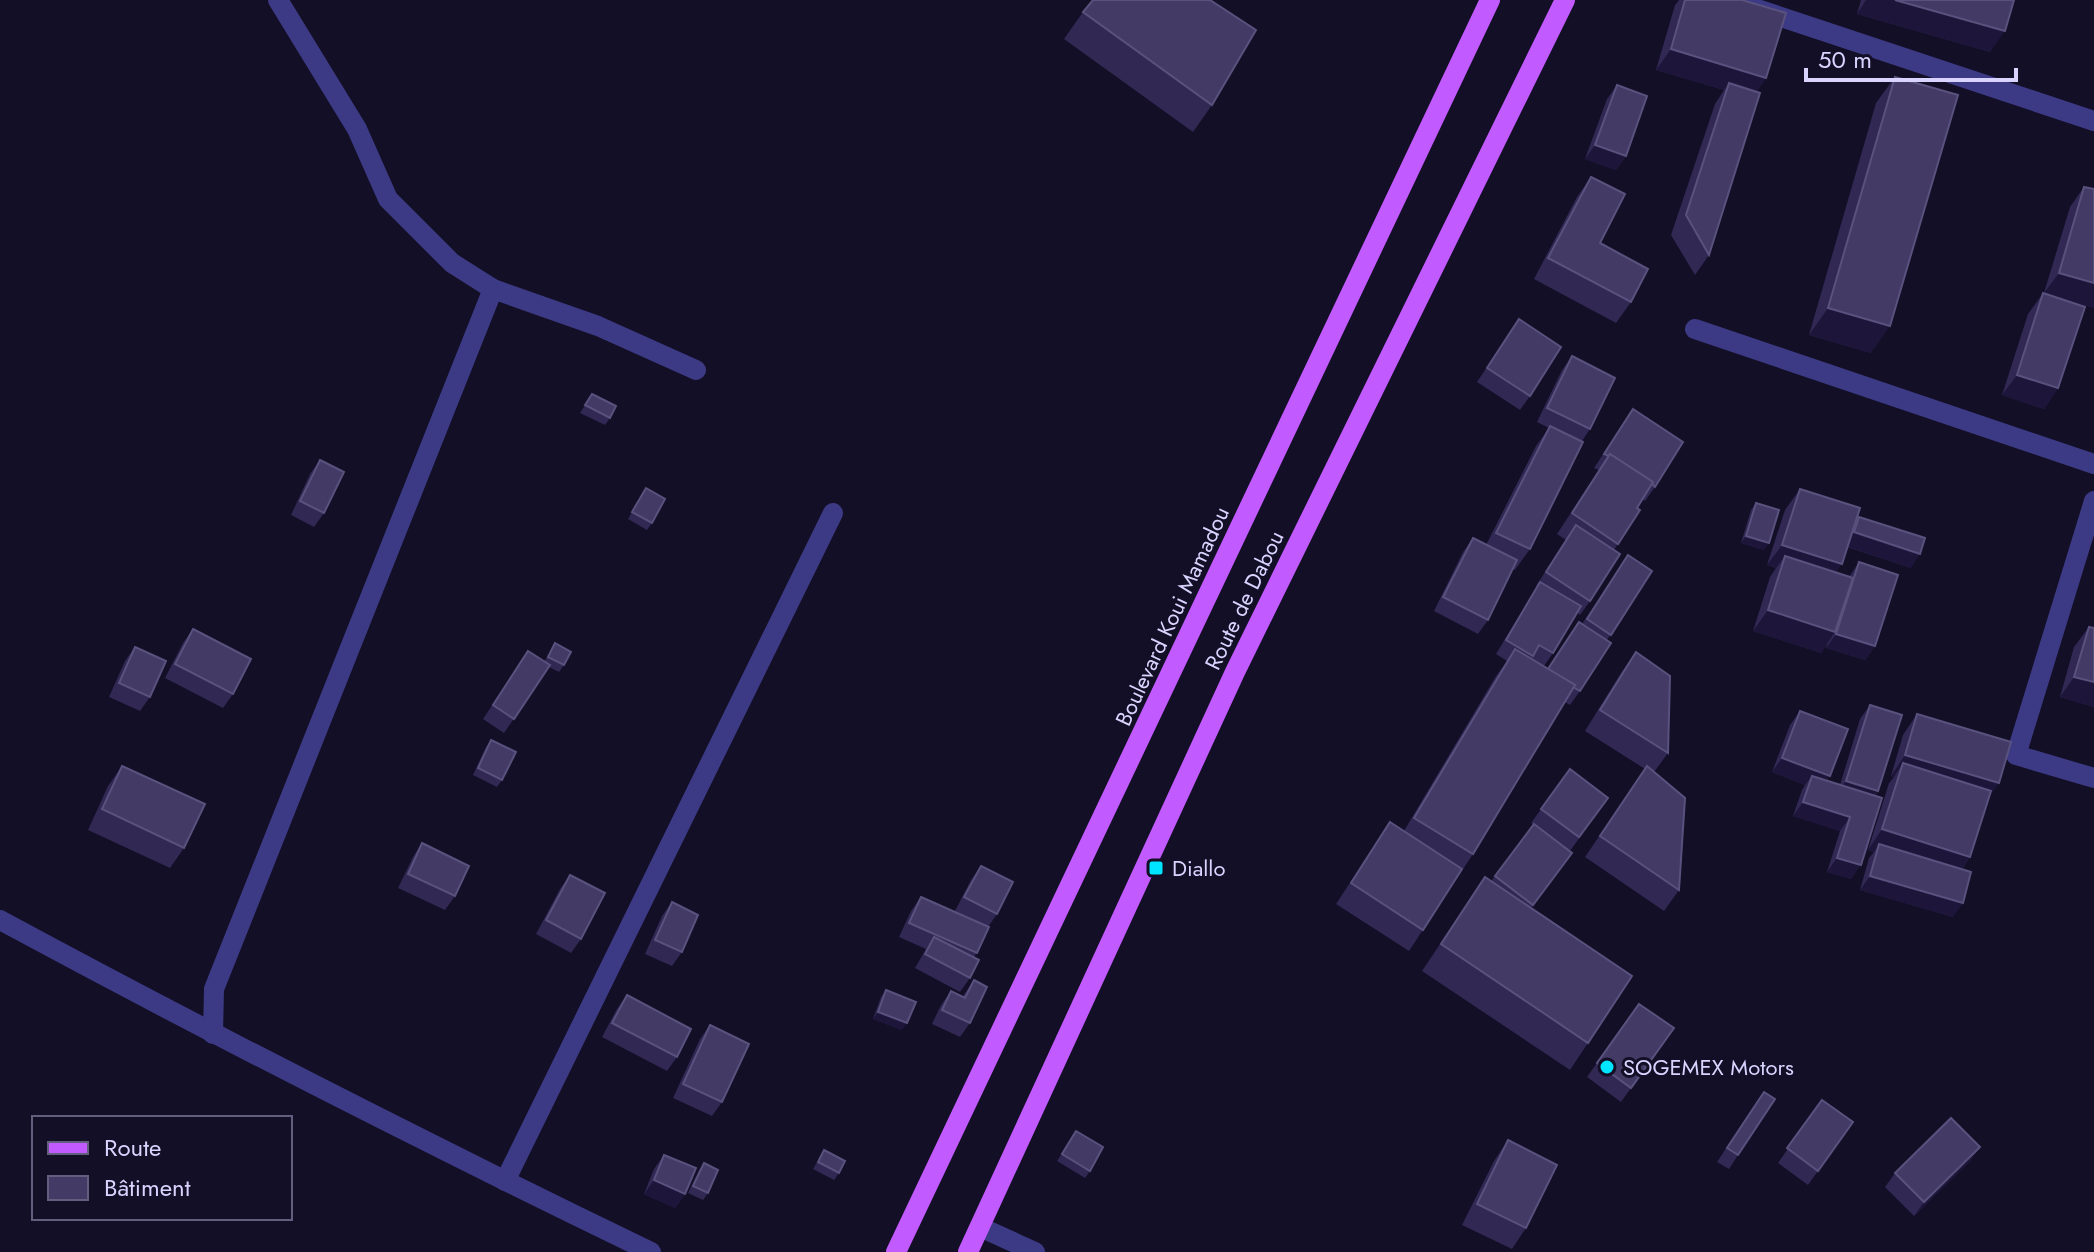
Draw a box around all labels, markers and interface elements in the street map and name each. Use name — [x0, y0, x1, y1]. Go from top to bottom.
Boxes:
scale bar — [1806, 32, 2016, 82]
text: 50 m — [1818, 42, 1872, 77]
street label: Boulevard Koui Mamadou — [1107, 501, 1237, 731]
street label: Route de Dabou — [1196, 525, 1292, 675]
place label: Diallo — [1172, 852, 1225, 884]
marker: Diallo — [1147, 859, 1165, 877]
place label: SOGEMEX Motors — [1623, 1051, 1794, 1083]
marker: SOGEMEX Motors — [1598, 1058, 1616, 1076]
legend — [32, 1116, 292, 1220]
text: Route — [104, 1130, 161, 1165]
text: Bâtiment — [104, 1170, 191, 1205]

